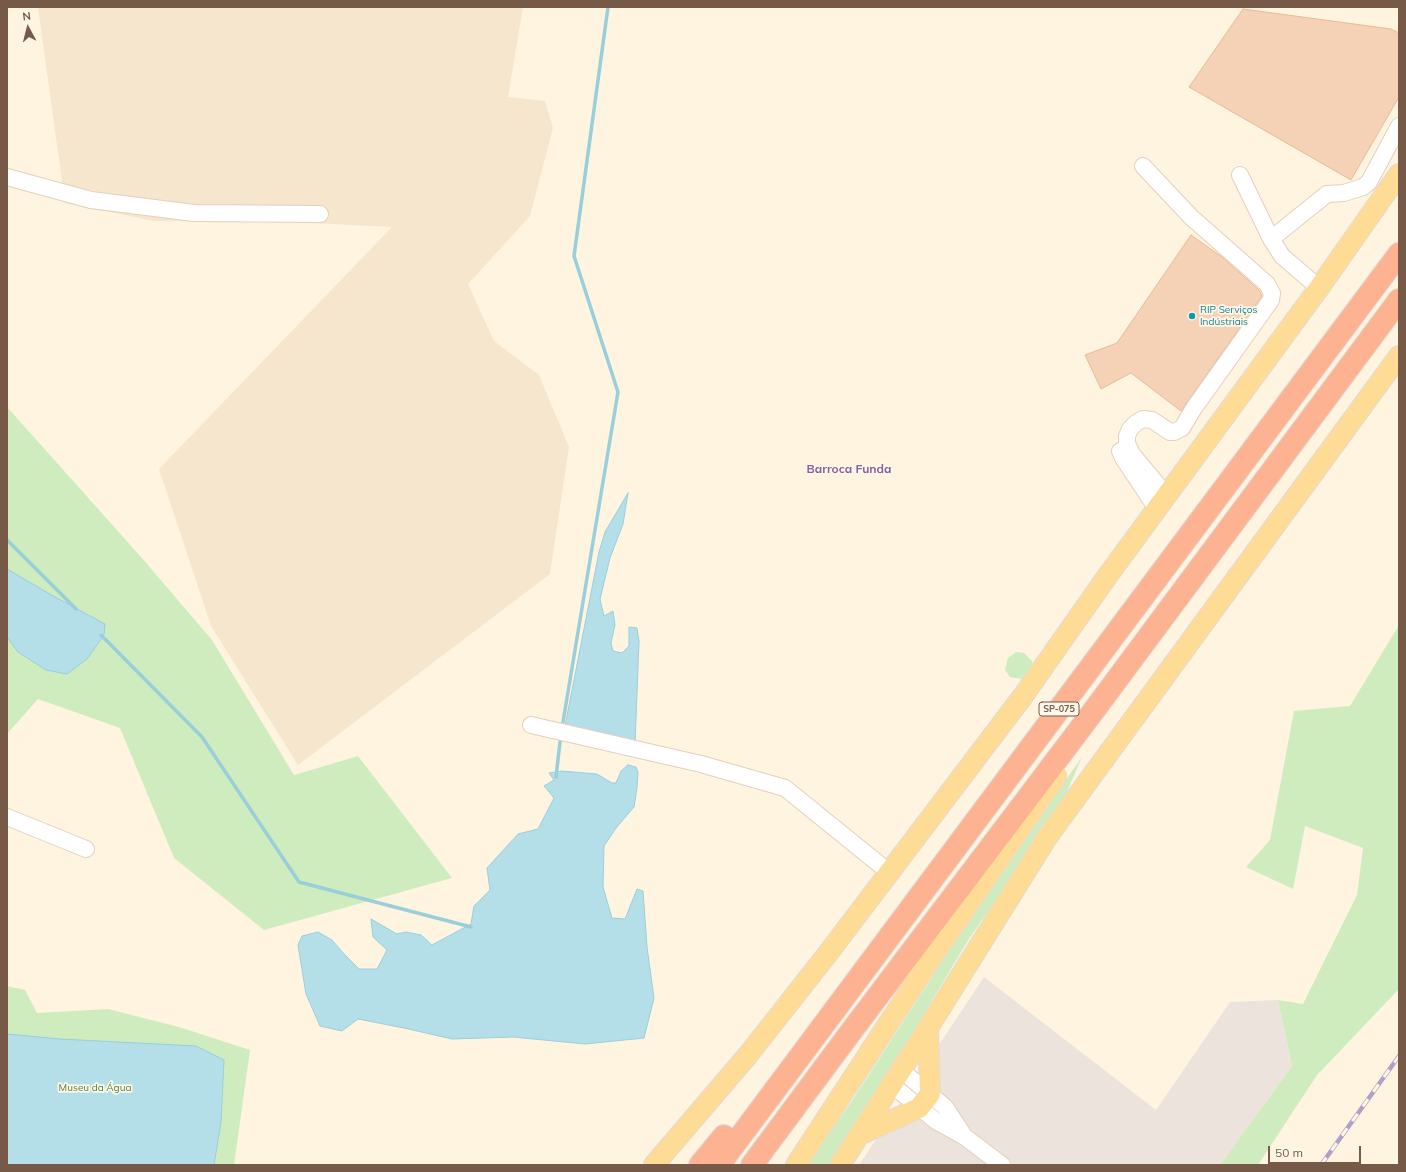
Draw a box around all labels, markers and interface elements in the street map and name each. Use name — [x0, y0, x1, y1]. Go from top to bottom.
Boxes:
north arrow — [8, 8, 48, 48]
text: N — [22, 9, 32, 24]
place label: RIP Serviços Indústriais — [1200, 304, 1257, 328]
marker: RIP Serviços Indústriais — [1187, 311, 1197, 321]
district label: Barroca Funda — [807, 462, 891, 476]
road number: SP-075 — [1039, 702, 1079, 716]
park label: Museu da Água — [59, 1082, 131, 1094]
scale bar — [1270, 1138, 1363, 1164]
text: 50 m — [1275, 1145, 1303, 1160]

